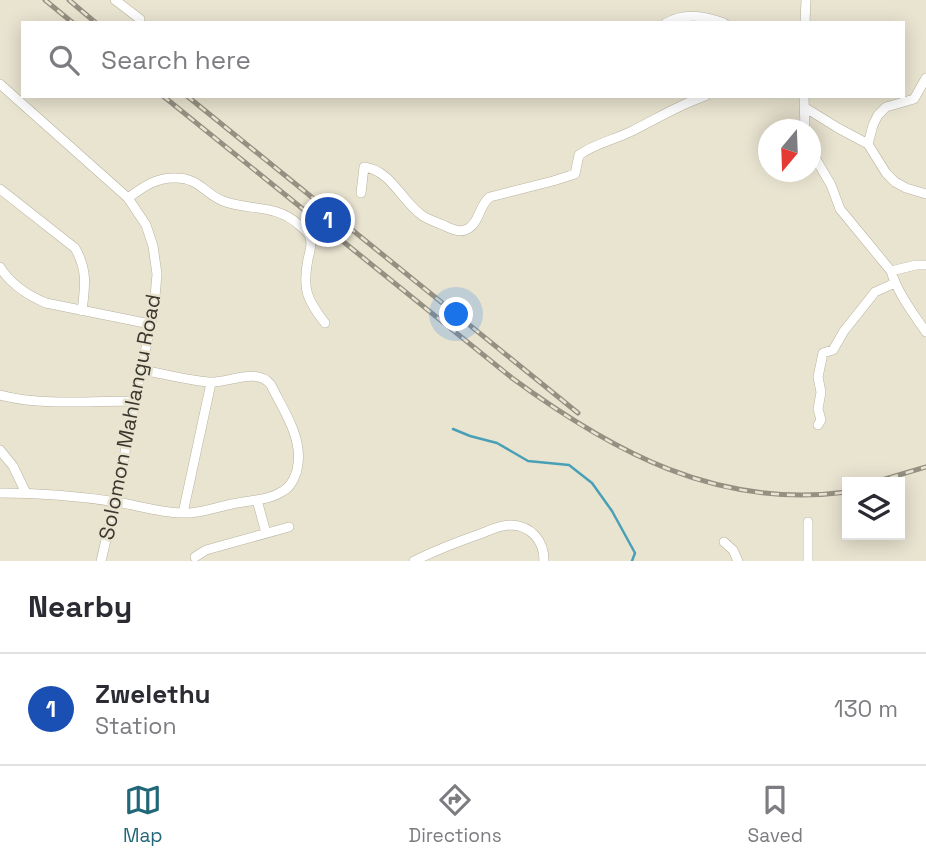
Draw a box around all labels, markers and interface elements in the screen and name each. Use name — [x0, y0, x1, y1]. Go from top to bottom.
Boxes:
search box — [21, 21, 905, 98]
icon: search — [45, 41, 83, 79]
text: Search here — [101, 43, 251, 77]
north arrow — [758, 119, 821, 182]
pin: 1 — [305, 194, 351, 246]
street label: Solomon Mahlangu Road — [92, 292, 167, 542]
your location — [439, 297, 473, 331]
map controls — [842, 477, 905, 540]
button: layers — [842, 477, 905, 540]
text: Nearby — [28, 587, 132, 626]
text: Zwelethu — [95, 677, 211, 711]
text: 1 — [46, 694, 56, 724]
text: 130 m — [834, 694, 898, 724]
text: Station — [95, 711, 177, 741]
tab: Map — [123, 781, 163, 848]
tab: Directions — [409, 781, 502, 848]
tab: Saved — [748, 781, 803, 848]

